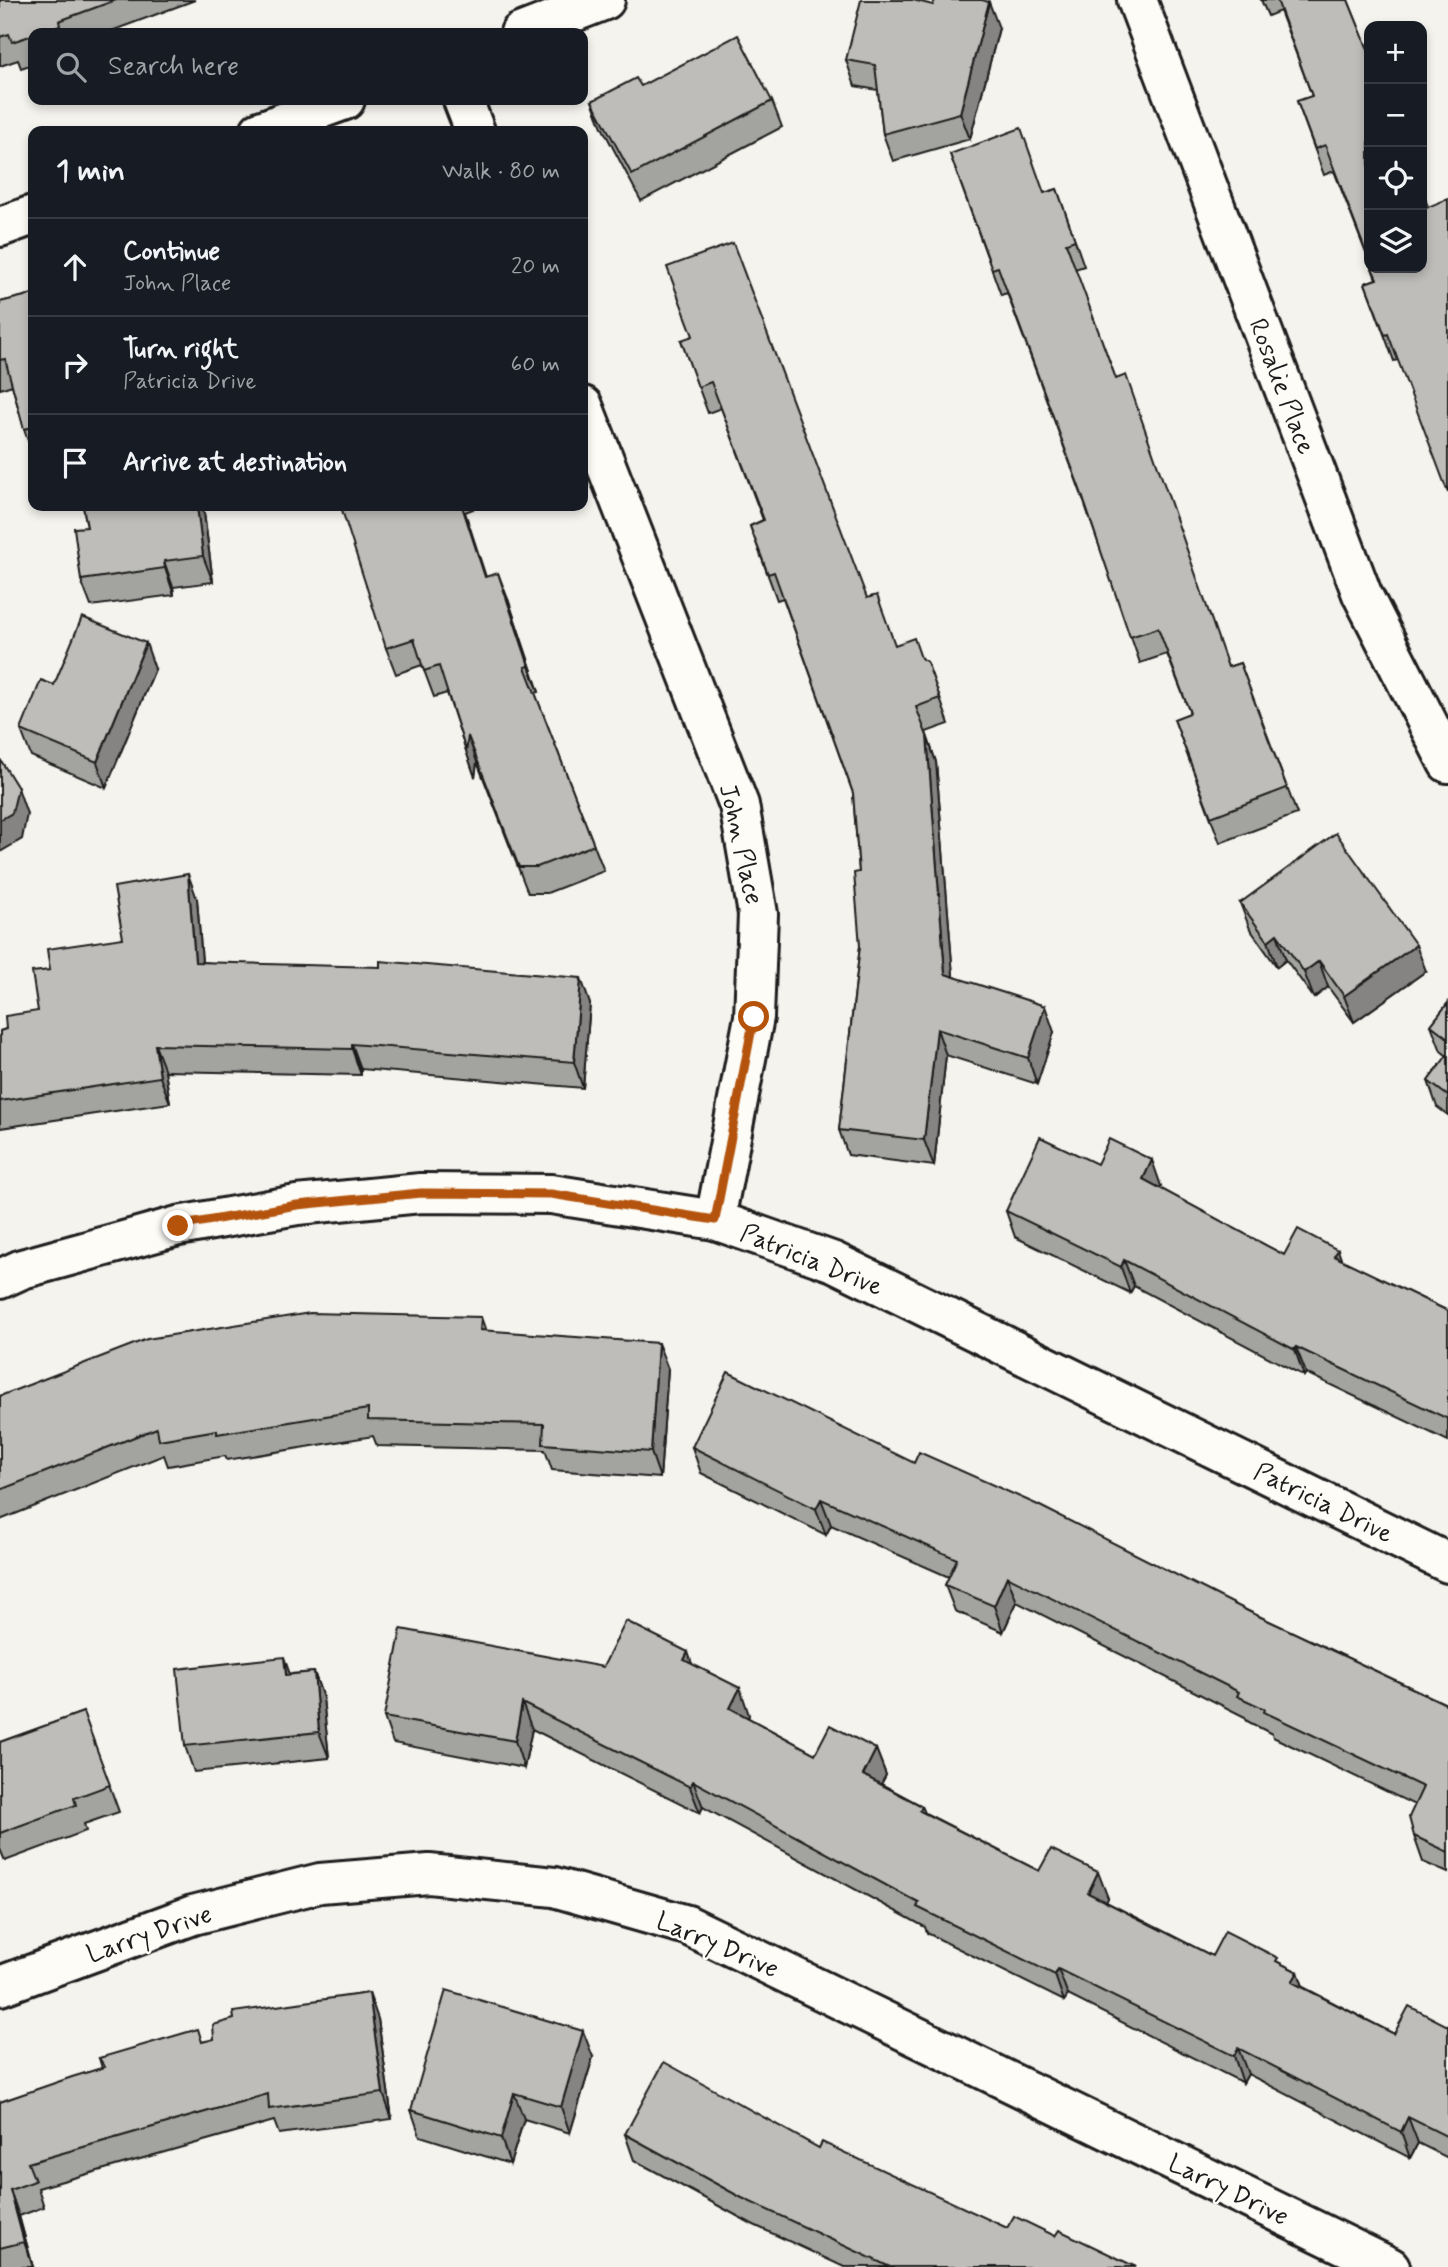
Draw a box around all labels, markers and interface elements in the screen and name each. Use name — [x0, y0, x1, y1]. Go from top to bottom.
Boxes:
map controls — [1364, 21, 1427, 273]
button: + — [1364, 21, 1427, 84]
search box — [28, 28, 588, 105]
icon: search — [52, 48, 90, 86]
text: Search here — [108, 50, 239, 84]
button: − — [1364, 84, 1427, 147]
button: locate — [1364, 147, 1427, 210]
text: 1 min — [56, 152, 125, 191]
text: Walk · 80 m — [442, 157, 560, 187]
button: layers — [1364, 210, 1427, 273]
text: Continue — [123, 235, 220, 269]
icon: ahead — [56, 248, 94, 286]
text: 20 m — [511, 252, 560, 282]
text: John Place — [123, 269, 231, 299]
street label: Rosalie Place — [1240, 314, 1323, 459]
text: Turn right — [123, 333, 239, 367]
icon: right — [56, 346, 94, 384]
text: 60 m — [511, 350, 560, 380]
text: Patricia Drive — [123, 367, 256, 397]
icon: arrive — [56, 444, 94, 482]
text: Arrive at destination — [123, 446, 347, 480]
street label: John Place — [710, 781, 770, 908]
route start — [738, 1001, 769, 1032]
route end — [162, 1210, 193, 1241]
street label: Patricia Drive — [735, 1217, 888, 1305]
street label: Patricia Drive — [1248, 1455, 1398, 1552]
street label: Larry Drive — [83, 1898, 217, 1972]
street label: Larry Drive — [651, 1905, 784, 1987]
street label: Larry Drive — [1162, 2147, 1294, 2235]

